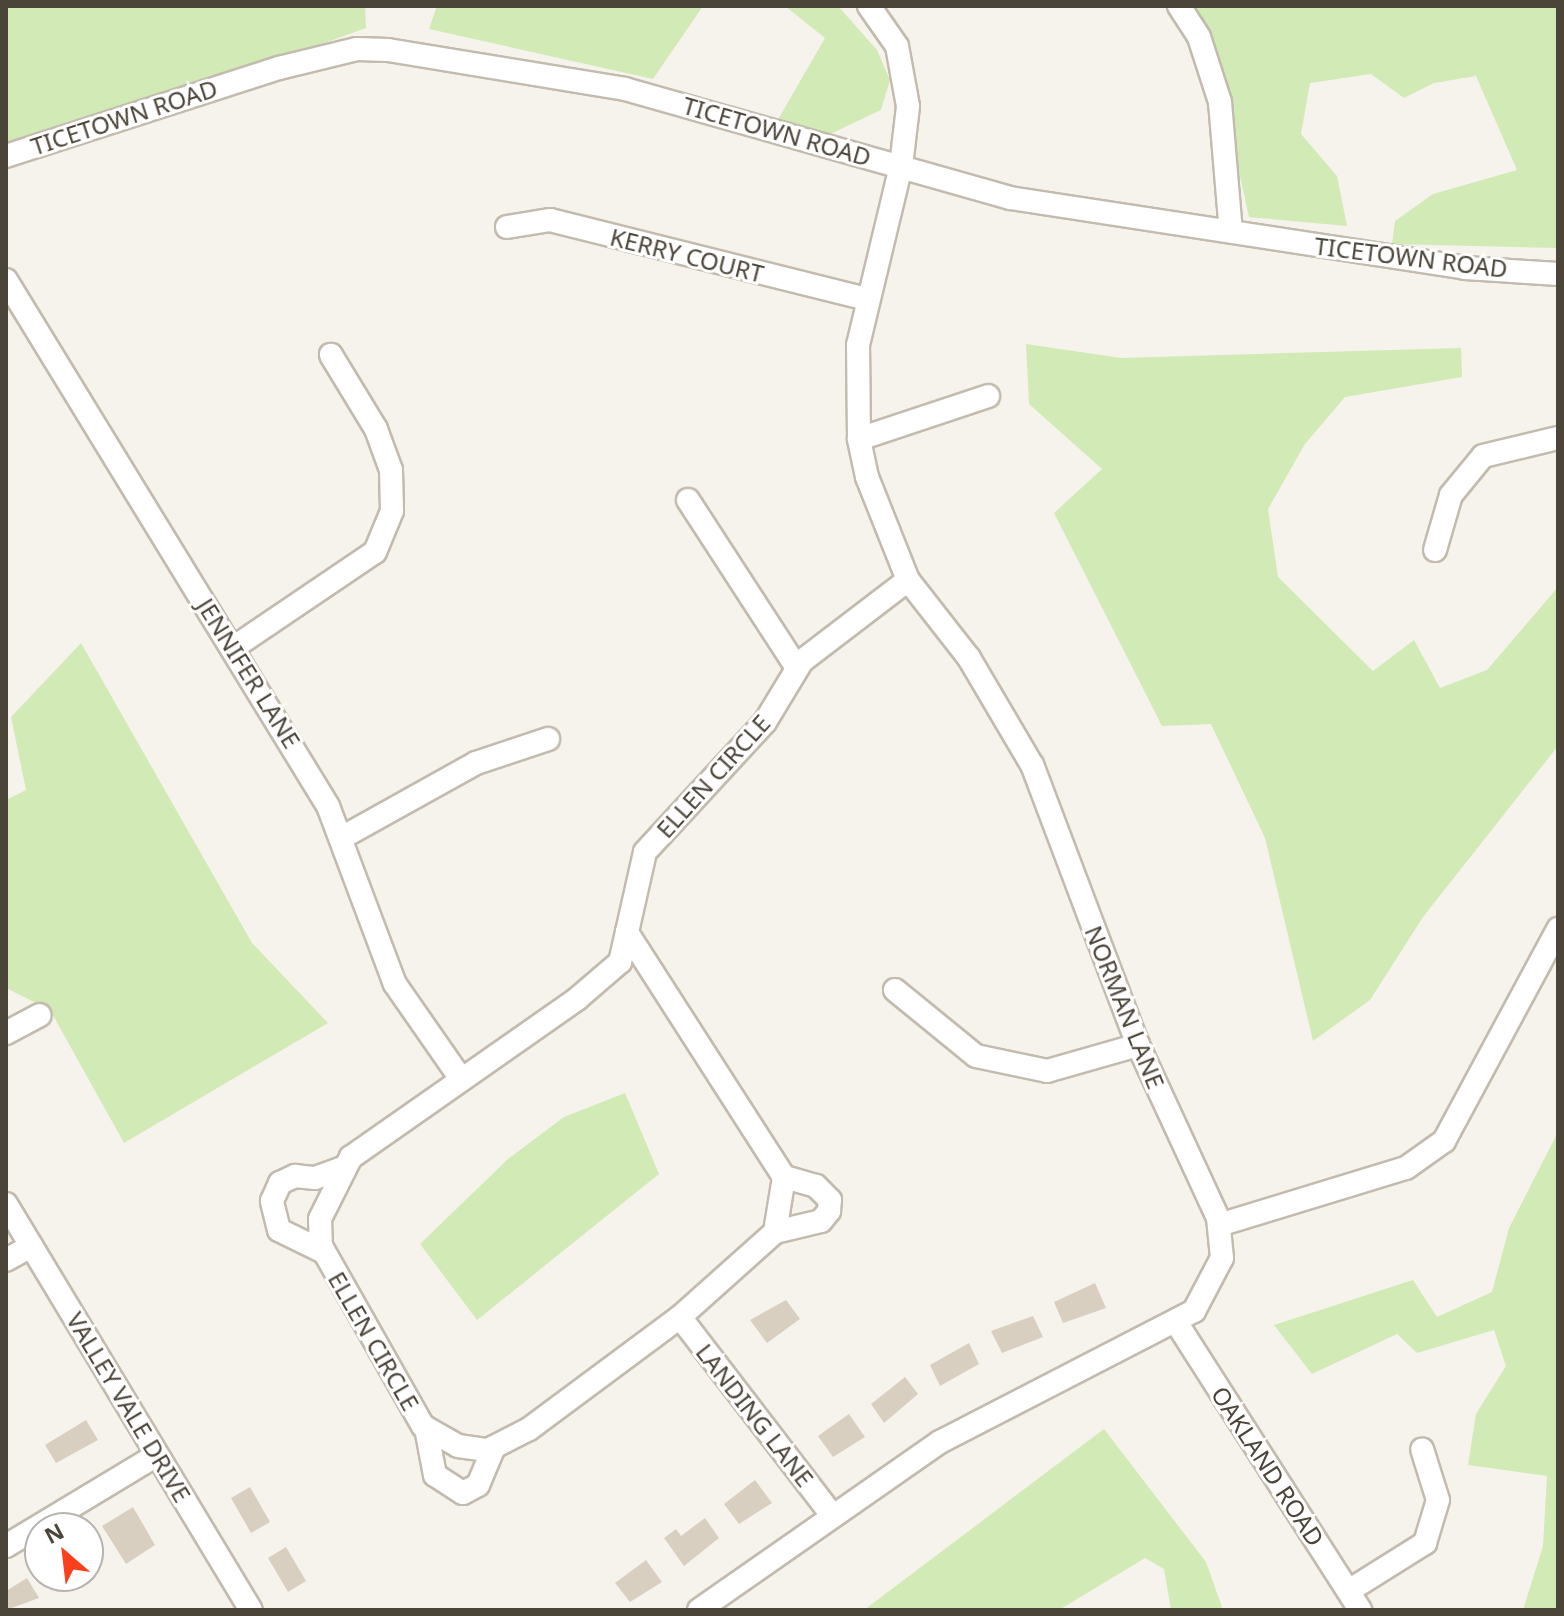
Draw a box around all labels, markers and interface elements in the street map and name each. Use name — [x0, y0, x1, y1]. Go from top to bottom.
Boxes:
street label: TICETOWN ROAD — [27, 73, 221, 161]
street label: TICETOWN ROAD — [680, 90, 874, 172]
street label: KERRY COURT — [607, 222, 767, 288]
street label: TICETOWN ROAD — [1313, 231, 1509, 283]
street label: JENNIFER LANE — [191, 593, 307, 753]
street label: ELLEN CIRCLE — [650, 709, 776, 843]
street label: NORMAN LANE — [1079, 921, 1171, 1093]
street label: ELLEN CIRCLE — [323, 1266, 425, 1416]
street label: VALLEY VALE DRIVE — [61, 1307, 197, 1507]
street label: LANDING LANE — [690, 1338, 820, 1492]
street label: OAKLAND ROAD — [1206, 1381, 1330, 1551]
north arrow — [24, 1512, 104, 1592]
text: N — [39, 1515, 69, 1550]

